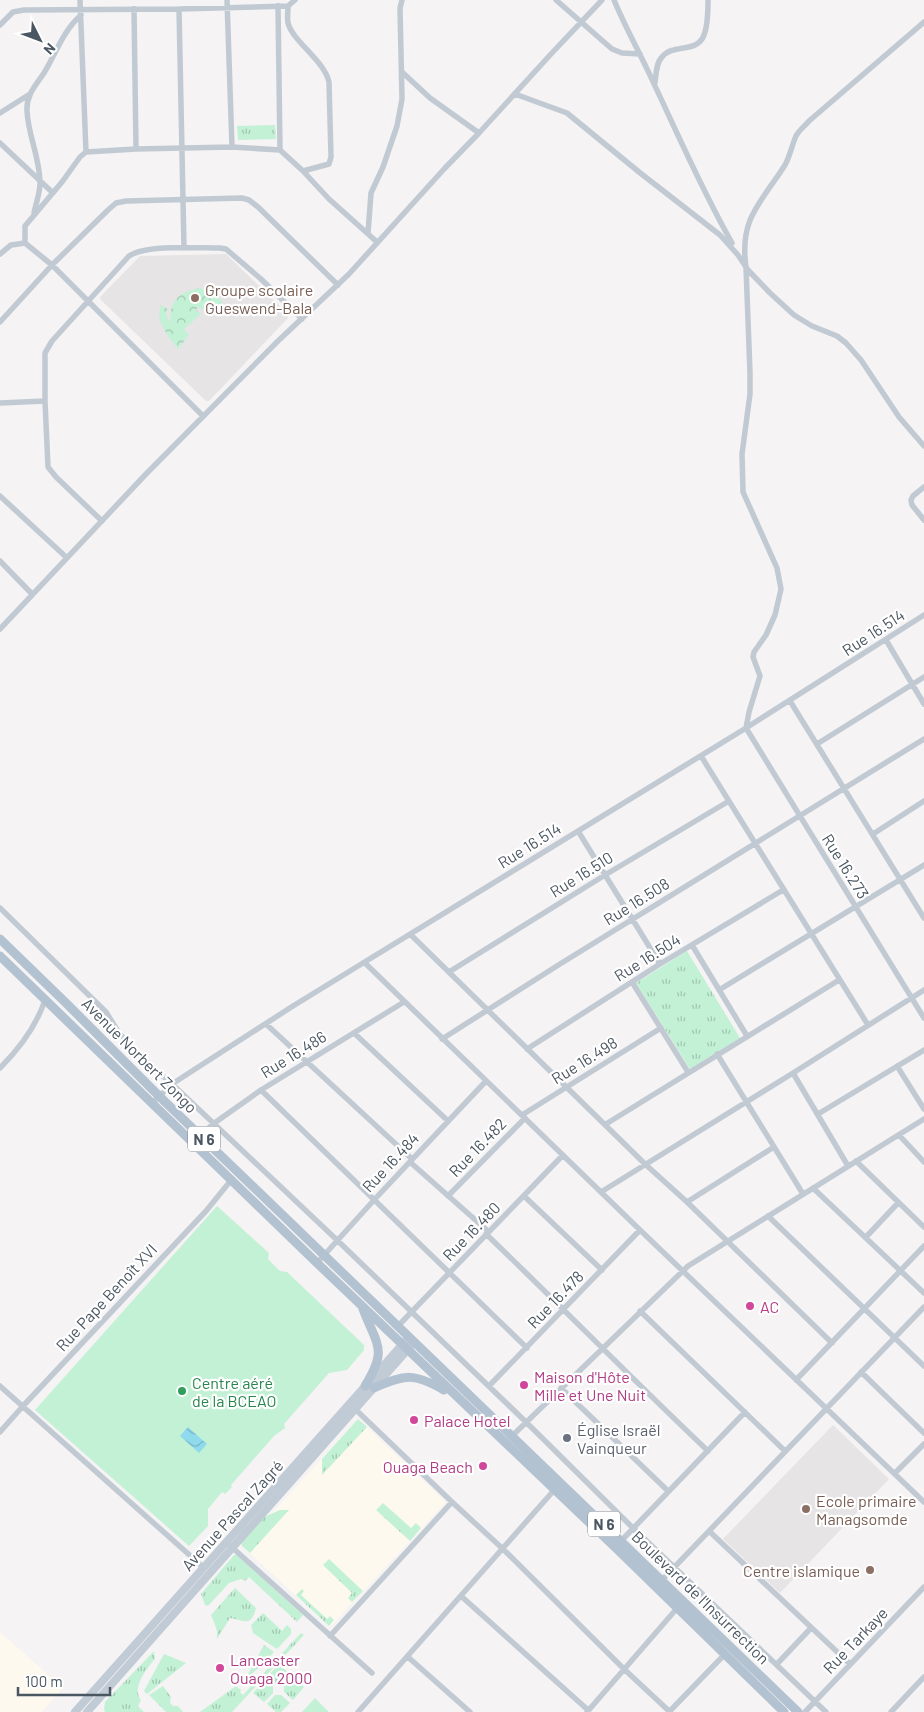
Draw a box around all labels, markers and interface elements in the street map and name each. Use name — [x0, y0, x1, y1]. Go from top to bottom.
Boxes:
north arrow — [15, 15, 65, 65]
text: N — [41, 40, 59, 58]
place label: Groupe scolaire Gueswend-Bala — [205, 280, 313, 317]
marker: Groupe scolaire Gueswend-Bala — [189, 292, 201, 304]
street label: Rue 16.514 — [838, 605, 908, 659]
street label: Rue 16.514 — [494, 818, 564, 872]
street label: Rue 16.273 — [819, 830, 873, 902]
street label: Rue 16.510 — [546, 847, 616, 901]
street label: Rue 16.508 — [600, 873, 672, 929]
street label: Rue 16.504 — [610, 929, 684, 985]
street label: Avenue Norbert Zongo — [78, 993, 202, 1117]
street label: Rue 16.486 — [257, 1026, 329, 1082]
street label: Rue 16.498 — [548, 1032, 620, 1088]
street label: Rue 16.482 — [444, 1114, 510, 1180]
road number: N 6 — [188, 1126, 220, 1152]
street label: Rue 16.484 — [358, 1128, 422, 1196]
street label: Rue 16.480 — [438, 1198, 504, 1264]
street label: Rue Pape Benoît XVI — [52, 1240, 160, 1354]
street label: Rue 16.478 — [523, 1266, 587, 1332]
place label: AC — [760, 1297, 779, 1316]
marker: AC — [744, 1300, 756, 1312]
place label: Maison d'Hôte Mille et Une Nuit — [534, 1367, 646, 1404]
place label: Centre aéré de la BCEAO — [192, 1373, 276, 1410]
marker: Maison d'Hôte Mille et Une Nuit — [518, 1379, 530, 1391]
marker: Centre aéré de la BCEAO — [176, 1385, 188, 1397]
place label: Palace Hotel — [424, 1411, 510, 1430]
marker: Palace Hotel — [408, 1414, 420, 1426]
place label: Église Israël Vainqueur — [577, 1420, 660, 1457]
marker: Église Israël Vainqueur — [561, 1432, 573, 1444]
street label: Avenue Pascal Zagré — [177, 1456, 287, 1574]
place label: Ouaga Beach — [383, 1457, 473, 1476]
marker: Ouaga Beach — [477, 1460, 489, 1472]
place label: Ecole primaire Managsomde — [816, 1491, 917, 1528]
marker: Ecole primaire Managsomde — [800, 1503, 812, 1515]
road number: N 6 — [588, 1512, 620, 1536]
street label: Boulevard de l'Insurrection — [628, 1526, 774, 1668]
place label: Centre islamique — [743, 1561, 860, 1580]
marker: Centre islamique — [864, 1564, 876, 1576]
street label: Rue Tarkaye — [819, 1603, 891, 1677]
place label: Lancaster Ouaga 2000 — [230, 1650, 312, 1687]
marker: Lancaster Ouaga 2000 — [214, 1662, 226, 1674]
scale bar — [18, 1664, 110, 1696]
text: 100 m — [25, 1672, 63, 1690]

